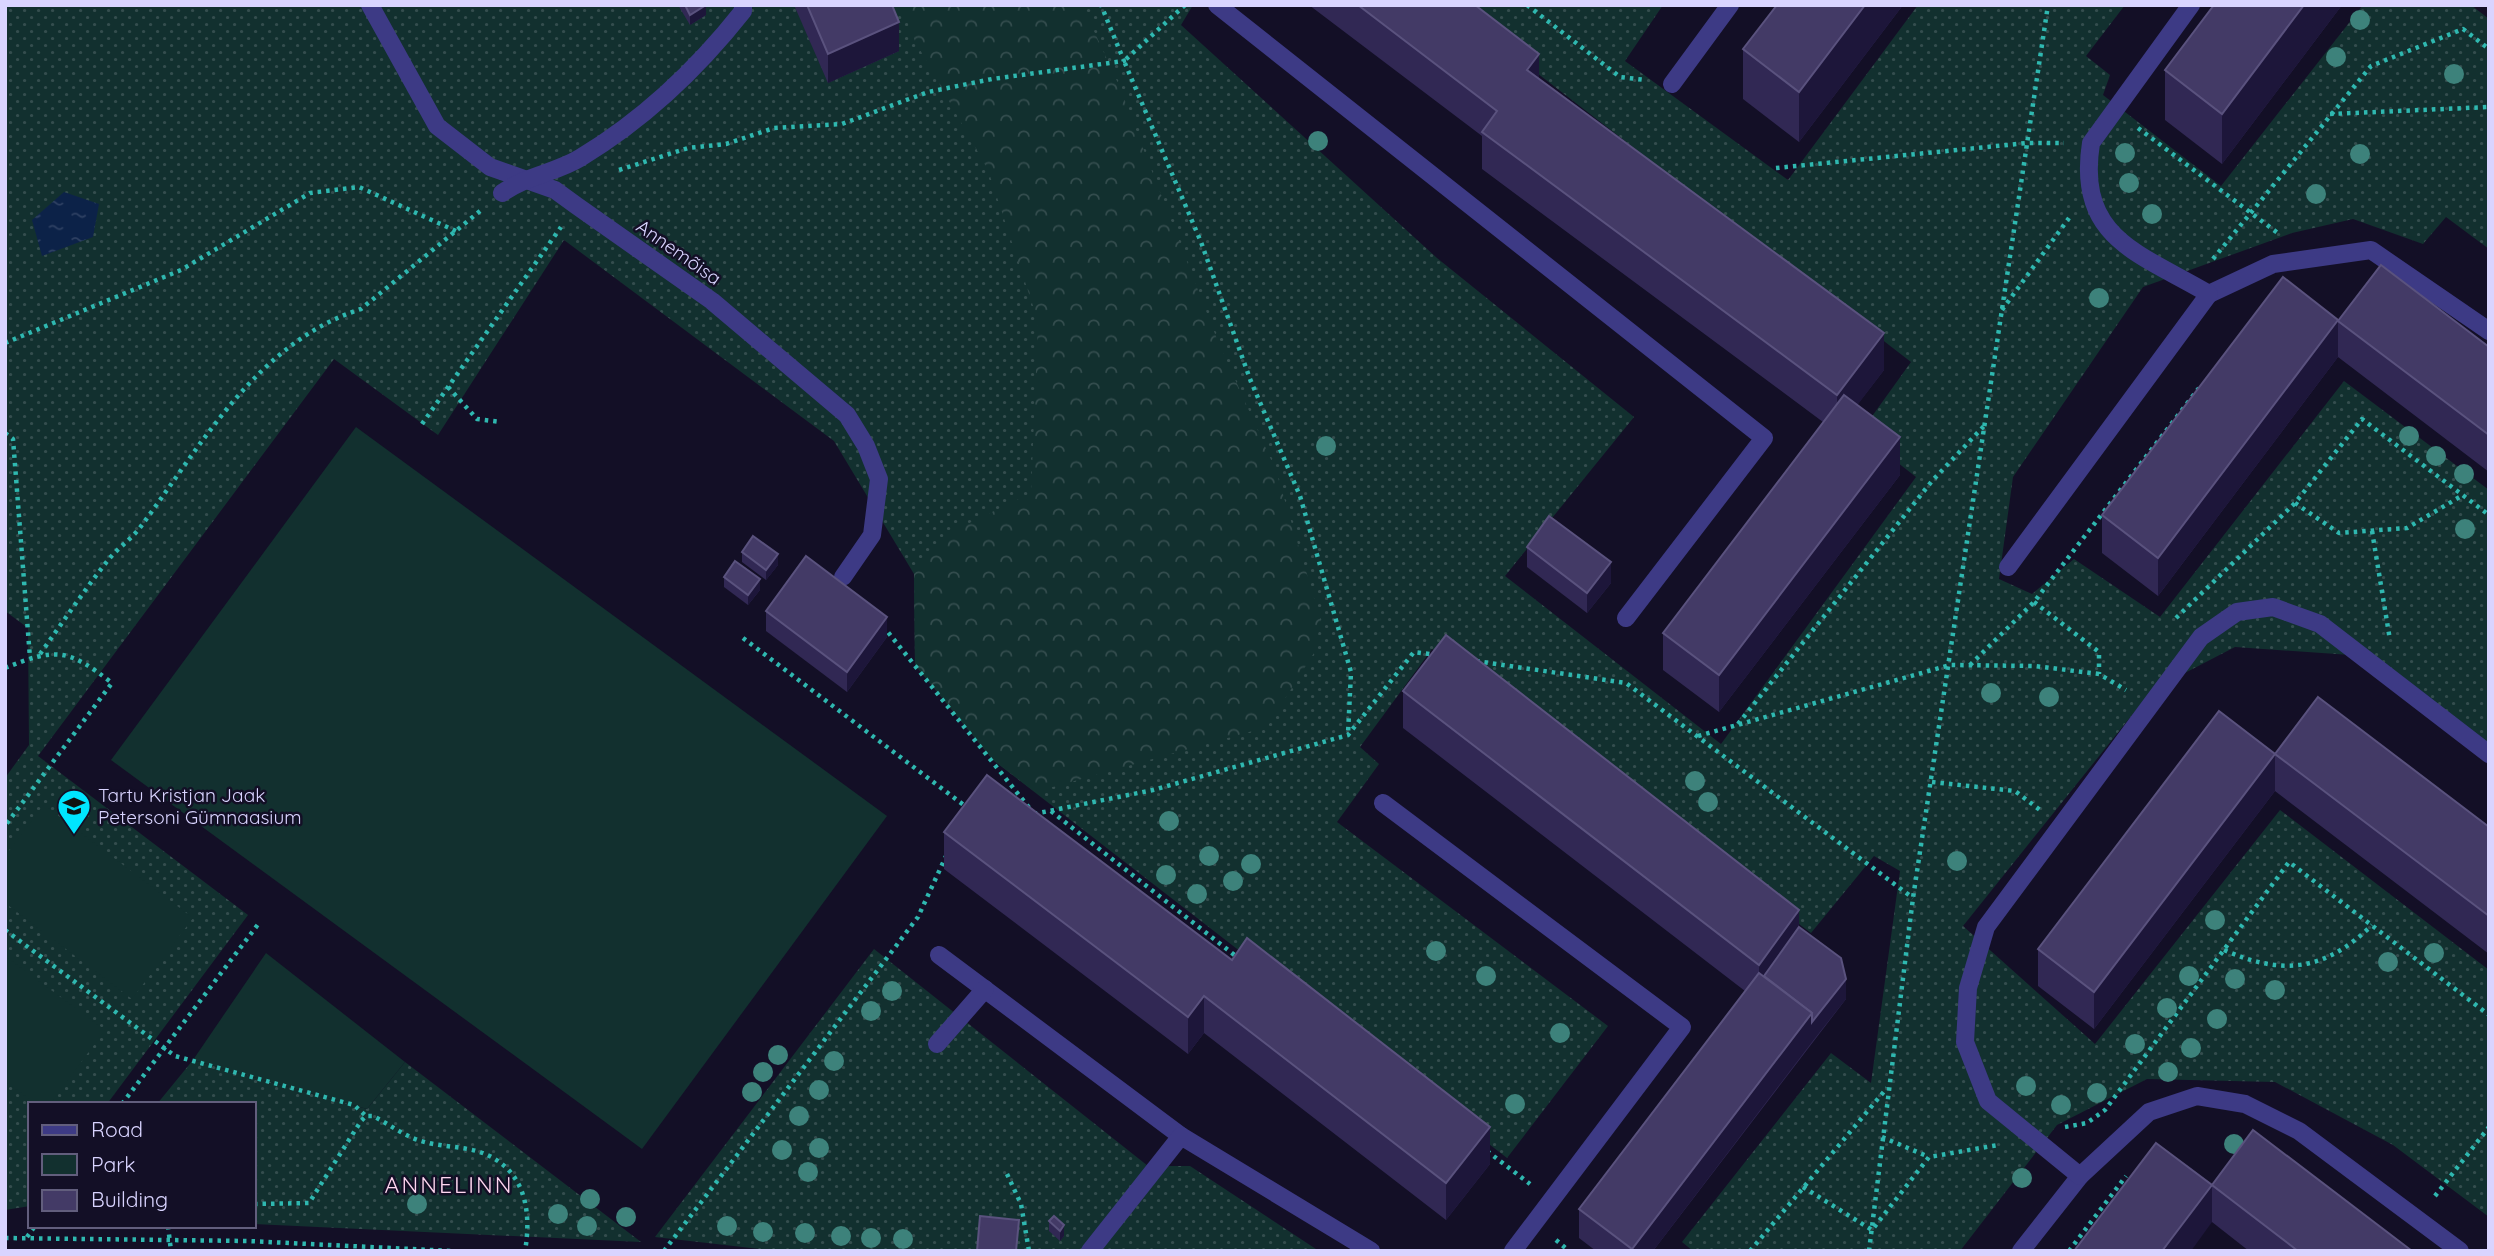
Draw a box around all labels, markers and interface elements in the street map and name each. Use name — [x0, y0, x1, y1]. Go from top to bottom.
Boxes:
street label: Annemõisa — [632, 214, 726, 290]
place label: Tartu Kristjan Jaak Petersoni Gümnaasium — [98, 783, 302, 829]
school or university icon: Tartu Kristjan Jaak Petersoni Gümnaasium — [55, 787, 93, 836]
legend — [28, 1102, 256, 1228]
text: Road — [91, 1116, 143, 1142]
text: Park — [91, 1151, 135, 1177]
district label: ANNELINN — [385, 1170, 513, 1199]
text: Building — [91, 1186, 168, 1212]

